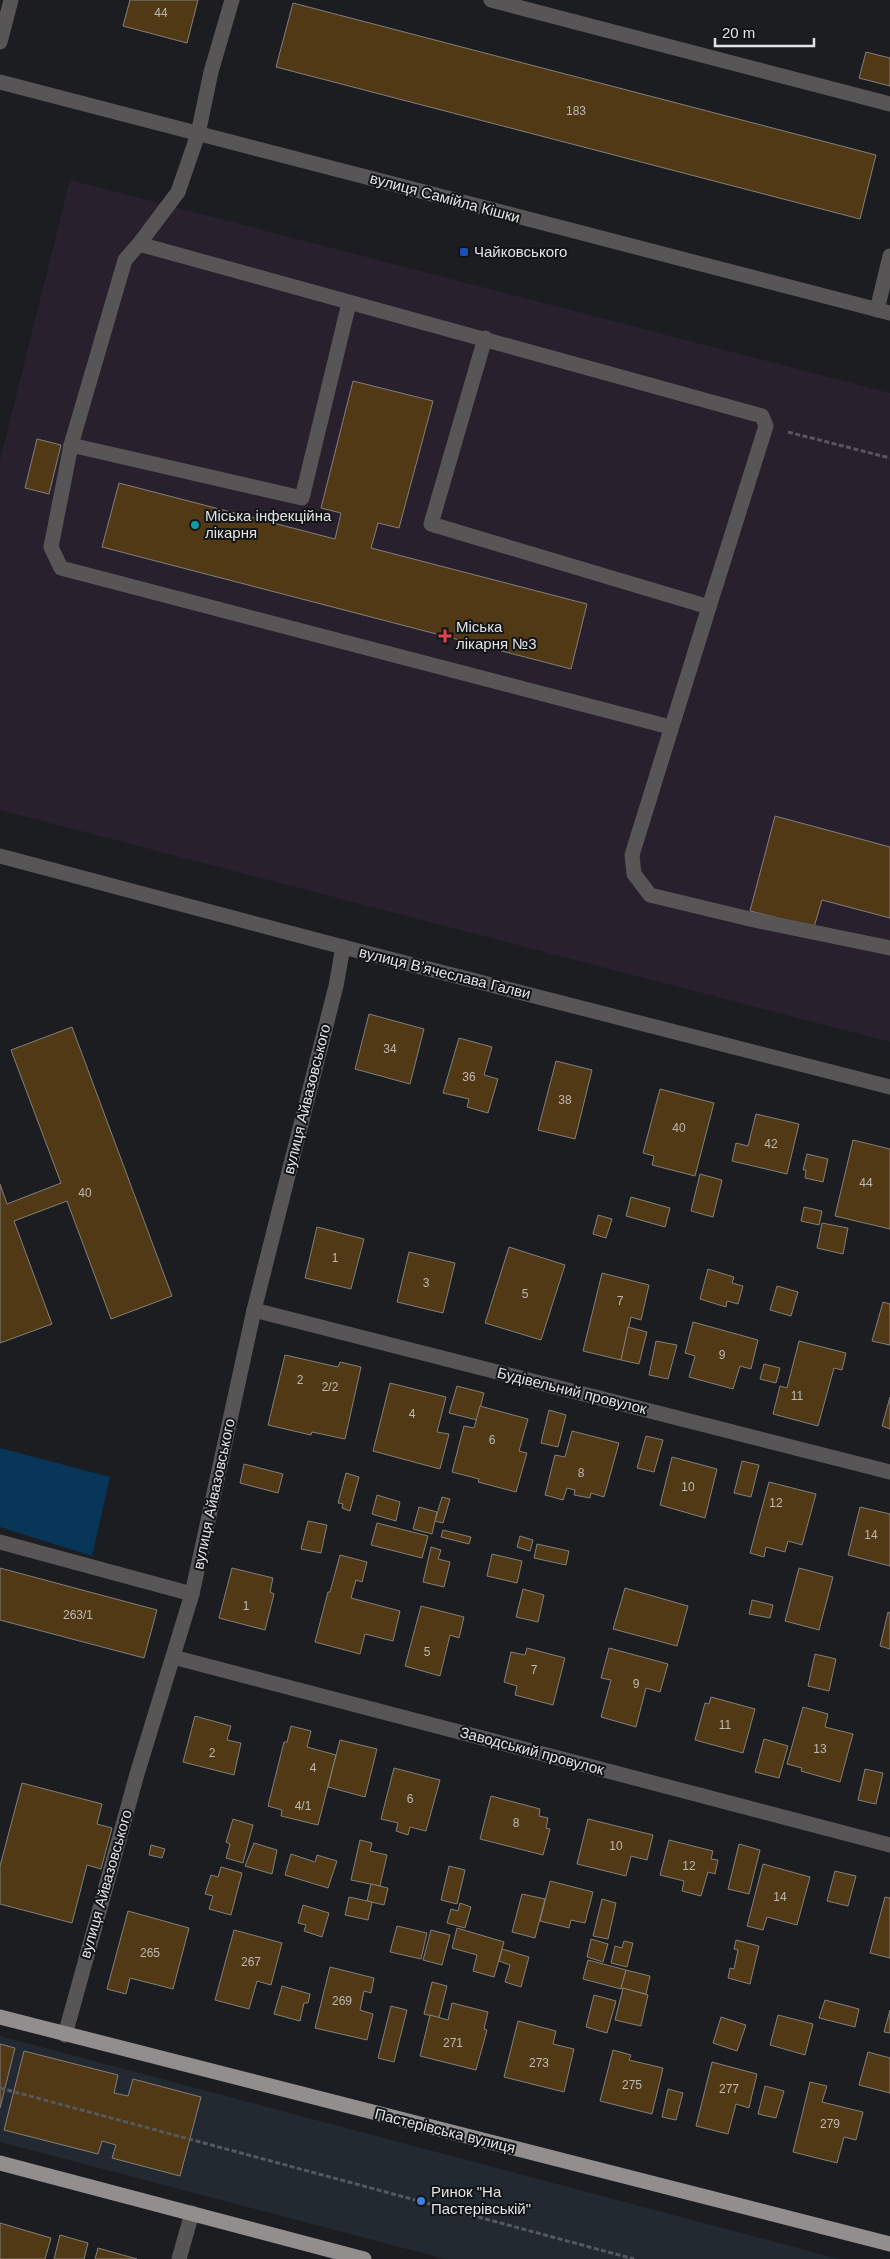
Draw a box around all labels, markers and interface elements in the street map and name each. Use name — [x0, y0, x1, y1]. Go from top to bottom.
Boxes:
house number: 44 — [154, 6, 168, 20]
scale bar — [715, 15, 814, 47]
text: 20 m — [722, 24, 755, 41]
house number: 183 — [566, 104, 586, 118]
street label: вулиця Самійла Кішки — [368, 169, 522, 226]
place label: Чайковського — [474, 243, 567, 260]
marker: Чайковського — [458, 246, 470, 258]
place label: Міська інфекційна лікарня — [205, 507, 332, 541]
marker: Міська інфекційна лікарня — [189, 519, 201, 531]
place label: Міська лікарня №3 — [456, 618, 537, 652]
marker: Міська лікарня №3 — [438, 629, 452, 643]
street label: вулиця Вʼячеслава Галви — [358, 943, 533, 1002]
street label: вулиця Айвазовського — [280, 1022, 333, 1176]
house number: 34 — [383, 1042, 397, 1056]
house number: 36 — [462, 1070, 476, 1084]
house number: 38 — [558, 1093, 572, 1107]
house number: 40 — [672, 1121, 686, 1135]
house number: 42 — [764, 1137, 778, 1151]
house number: 44 — [859, 1176, 873, 1190]
house number: 40 — [78, 1186, 92, 1200]
house number: 1 — [332, 1251, 339, 1265]
house number: 3 — [423, 1276, 430, 1290]
house number: 5 — [522, 1287, 529, 1301]
house number: 7 — [617, 1294, 624, 1308]
house number: 9 — [719, 1348, 726, 1362]
street label: Будівельний провулок — [496, 1364, 649, 1417]
house number: 2 — [297, 1373, 304, 1387]
house number: 2/2 — [322, 1380, 339, 1394]
house number: 11 — [791, 1389, 804, 1403]
house number: 4 — [409, 1407, 416, 1421]
street label: вулиця Айвазовського — [189, 1417, 238, 1571]
house number: 6 — [489, 1433, 496, 1447]
house number: 8 — [578, 1466, 585, 1480]
house number: 10 — [681, 1480, 695, 1494]
house number: 12 — [769, 1496, 783, 1510]
house number: 14 — [864, 1528, 878, 1542]
house number: 1 — [243, 1599, 250, 1613]
house number: 263/1 — [63, 1608, 93, 1622]
house number: 5 — [424, 1645, 431, 1659]
house number: 7 — [531, 1663, 538, 1677]
house number: 9 — [633, 1677, 640, 1691]
house number: 11 — [719, 1718, 732, 1732]
street label: Заводський провулок — [458, 1723, 606, 1778]
house number: 13 — [813, 1742, 827, 1756]
house number: 2 — [209, 1746, 216, 1760]
house number: 4 — [310, 1761, 317, 1775]
house number: 6 — [407, 1792, 414, 1806]
house number: 4/1 — [295, 1799, 312, 1813]
street label: вулиця Айвазовського — [76, 1808, 135, 1960]
house number: 8 — [513, 1816, 520, 1830]
house number: 10 — [609, 1839, 623, 1853]
house number: 12 — [682, 1859, 696, 1873]
house number: 14 — [773, 1890, 787, 1904]
house number: 265 — [140, 1946, 160, 1960]
house number: 267 — [241, 1955, 261, 1969]
house number: 269 — [332, 1994, 352, 2008]
house number: 271 — [443, 2036, 463, 2050]
house number: 273 — [529, 2056, 549, 2070]
house number: 275 — [622, 2078, 642, 2092]
house number: 277 — [719, 2082, 739, 2096]
street label: Пастерівська вулиця — [373, 2105, 517, 2156]
house number: 279 — [820, 2117, 840, 2131]
place label: Ринок "На Пастерівській" — [431, 2183, 531, 2217]
marker: Ринок "На Пастерівській" — [415, 2195, 427, 2207]

